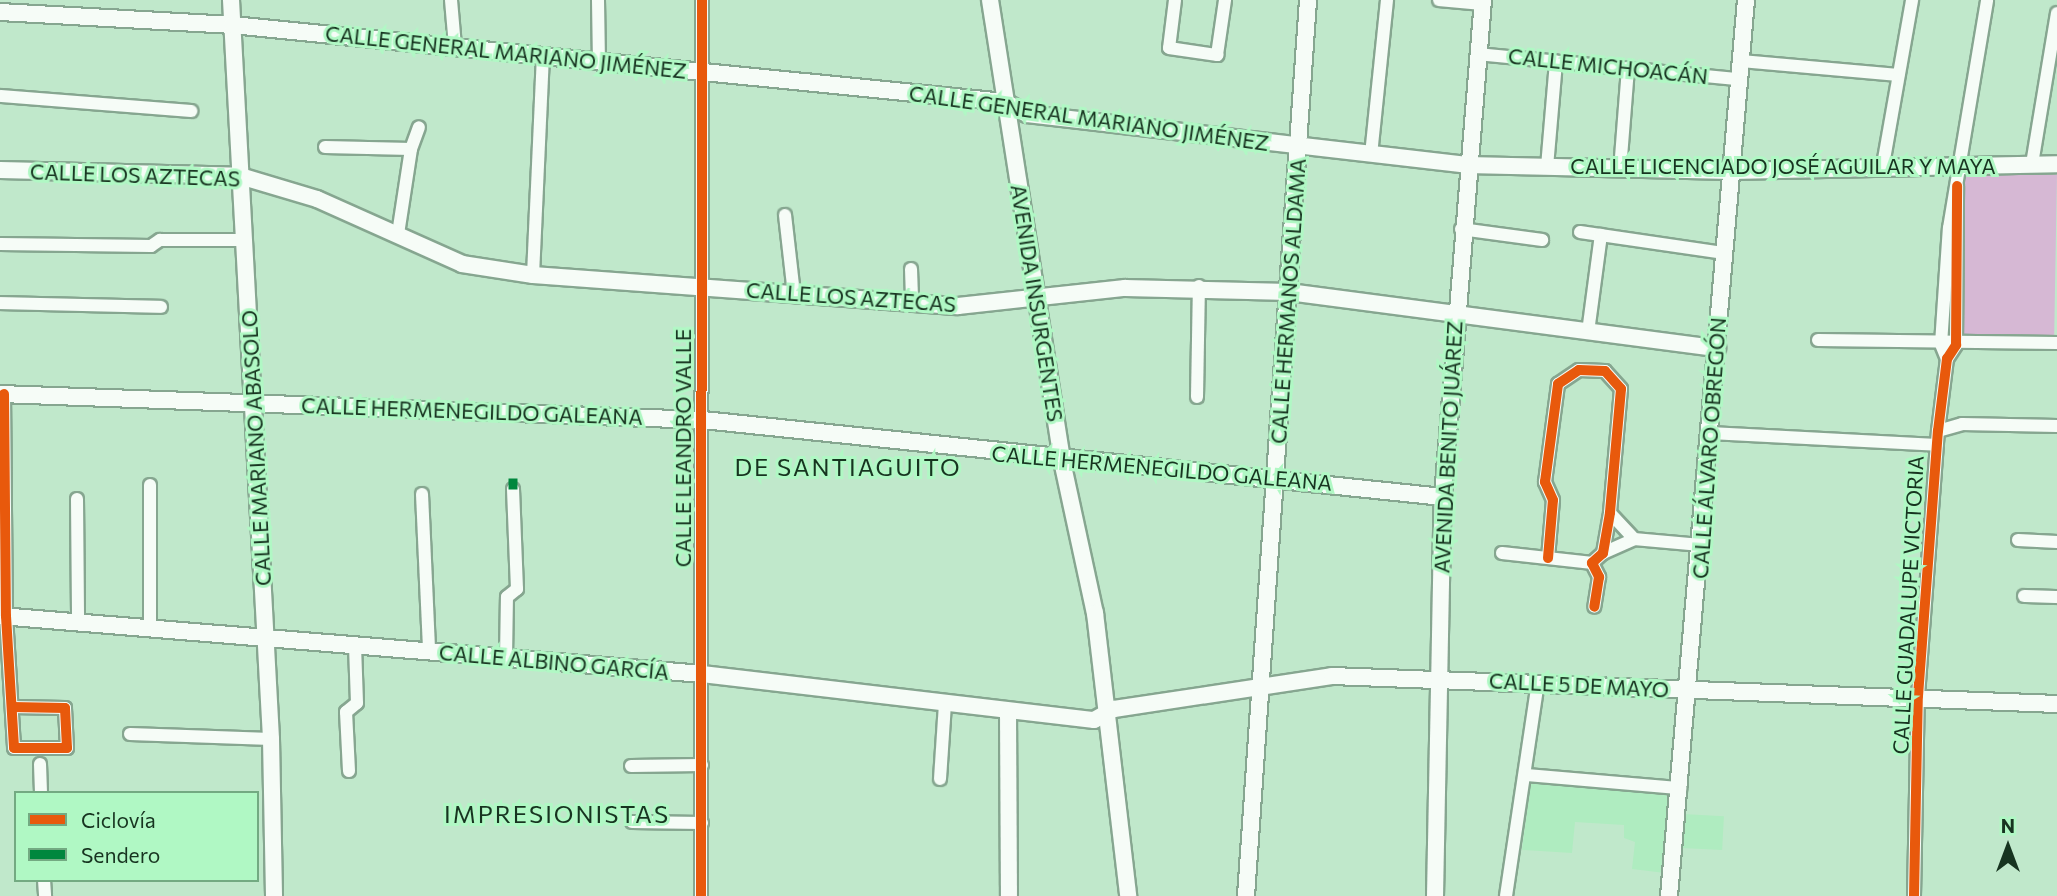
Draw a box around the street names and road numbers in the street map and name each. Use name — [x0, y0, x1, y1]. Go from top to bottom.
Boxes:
street label: CALLE GENERAL MARIANO JIMÉNEZ — [324, 20, 688, 84]
street label: CALLE MICHOACÁN — [1507, 43, 1709, 89]
street label: CALLE GENERAL MARIANO JIMÉNEZ — [907, 80, 1271, 156]
street label: CALLE LICENCIADO JOSÉ AGUILAR Y MAYA — [1570, 153, 1996, 179]
street label: CALLE HERMANOS ALDAMA — [1265, 157, 1311, 445]
street label: CALLE LOS AZTECAS — [30, 159, 240, 191]
street label: AVENIDA INSURGENTES — [1006, 183, 1068, 423]
street label: CALLE LOS AZTECAS — [745, 277, 957, 317]
street label: CALLE MARIANO ABASOLO — [236, 309, 276, 587]
street label: CALLE ÁLVARO OBREGÓN — [1687, 316, 1731, 580]
street label: AVENIDA BENITO JUÁREZ — [1429, 320, 1467, 574]
street label: CALLE LEANDRO VALLE — [670, 329, 696, 567]
street label: CALLE HERMENEGILDO GALEANA — [301, 392, 643, 430]
street label: CALLE HERMENEGILDO GALEANA — [991, 441, 1333, 495]
street label: CALLE GUADALUPE VICTORIA — [1888, 455, 1928, 755]
street label: CALLE ALBINO GARCÍA — [438, 639, 670, 685]
street label: CALLE 5 DE MAYO — [1488, 668, 1670, 702]

